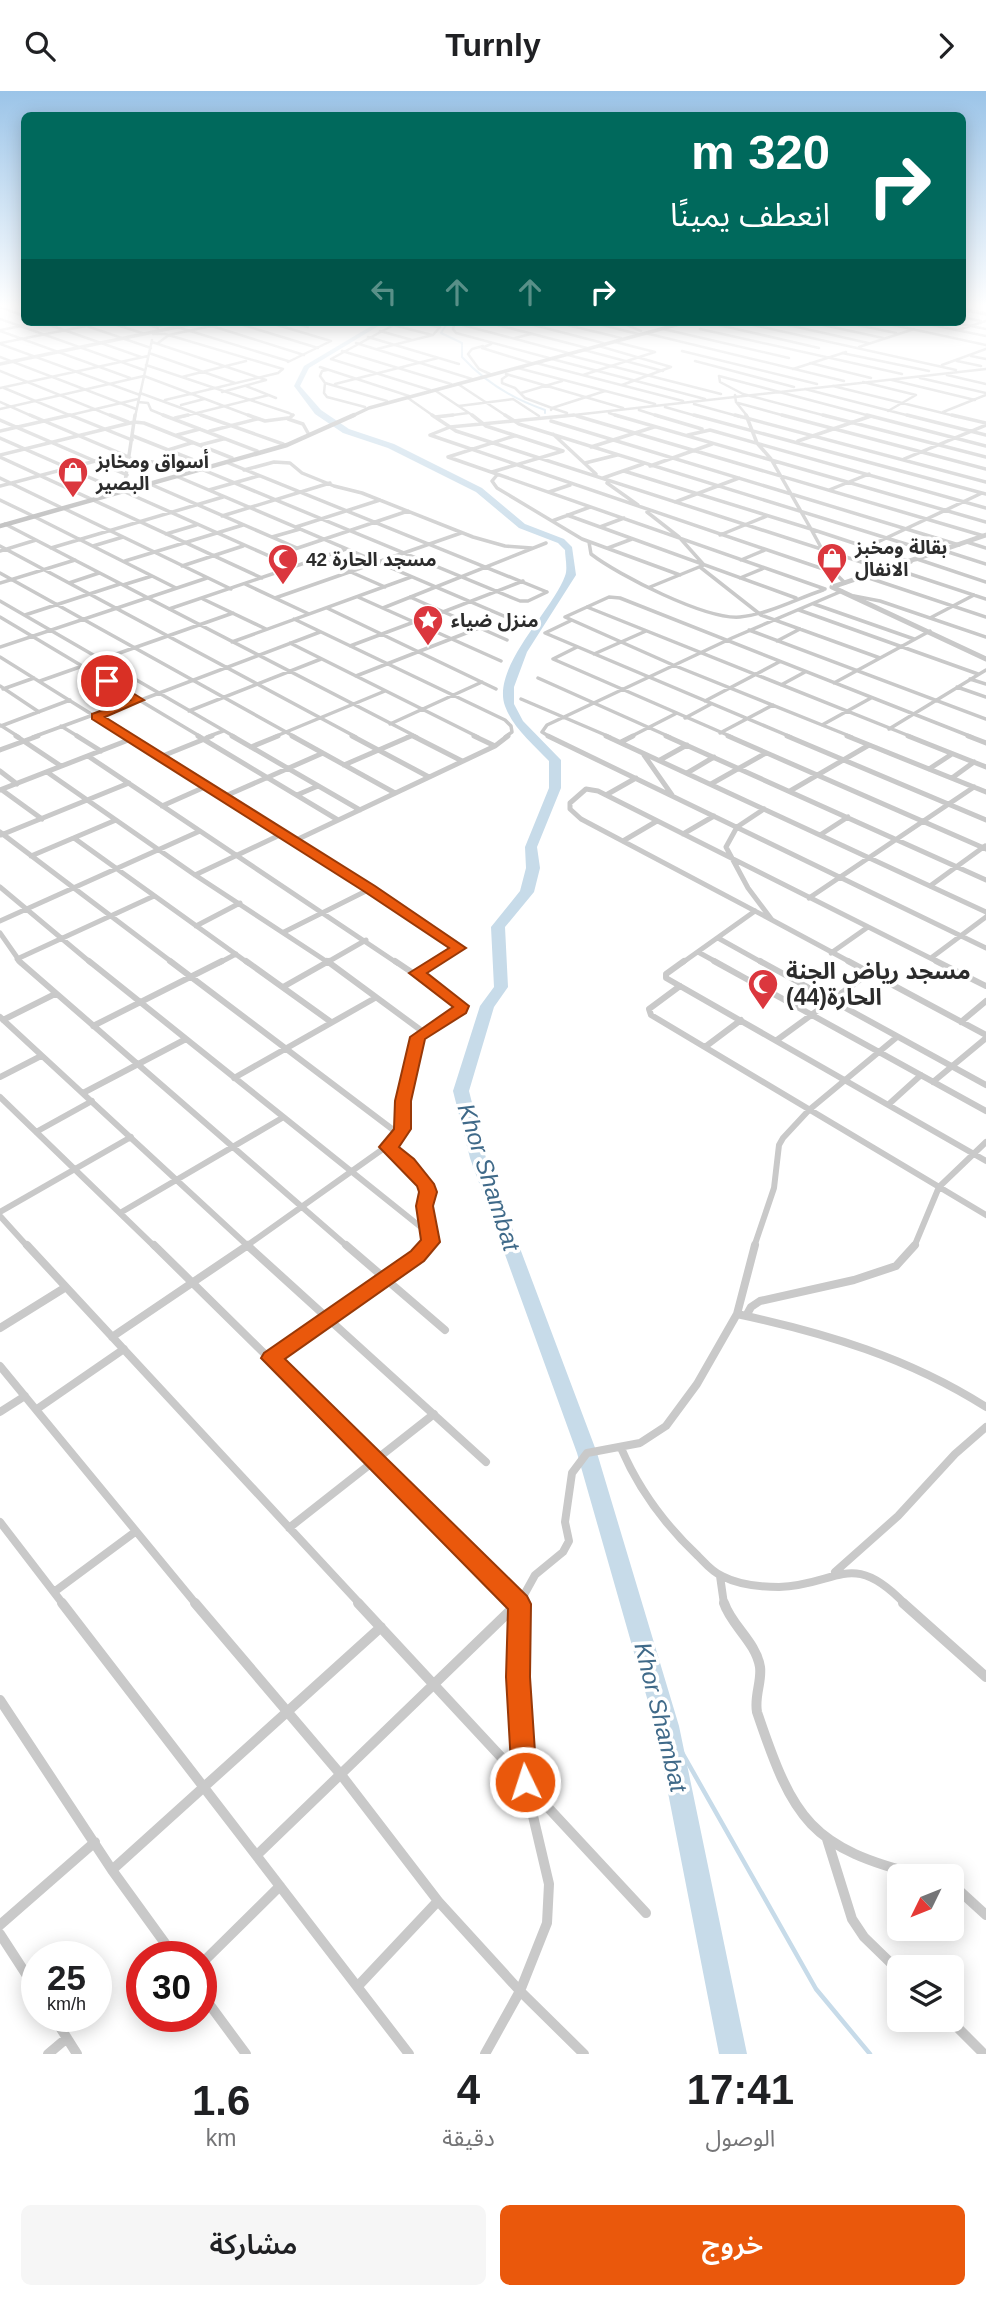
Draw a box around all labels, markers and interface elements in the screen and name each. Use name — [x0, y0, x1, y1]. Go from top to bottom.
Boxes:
icon: search — [21, 27, 59, 65]
text: Turnly — [445, 27, 541, 63]
icon: forward — [927, 27, 965, 65]
text: 320 m — [691, 125, 830, 179]
icon: right — [854, 140, 945, 231]
text: انعطف يمينًا — [670, 197, 830, 233]
icon: left — [365, 273, 403, 311]
icon: ahead — [438, 273, 476, 311]
icon: ahead — [511, 273, 549, 311]
icon: right — [584, 273, 622, 311]
place label: أسواق ومخابز البصير — [95, 448, 209, 495]
shop icon: أسواق ومخابز البصير — [56, 455, 90, 499]
place label: بقالة ومخبز الانفال — [854, 537, 947, 581]
shop icon: بقالة ومخبز الانفال — [815, 541, 849, 585]
mosque icon: مسجد الحارة 42 — [266, 542, 300, 586]
place label: مسجد الحارة 42 — [306, 549, 437, 571]
place icon: منزل ضياء — [411, 603, 445, 647]
place label: منزل ضياء — [451, 610, 539, 632]
pin — [77, 651, 137, 711]
icon: arrive — [88, 662, 126, 700]
place label: مسجد رياض الجنة الحارة(44) — [786, 958, 971, 1011]
mosque icon: مسجد رياض الجنة الحارة(44) — [746, 967, 780, 1011]
water label: Khor Shambat — [452, 1100, 526, 1255]
water label: Khor Shambat — [629, 1639, 693, 1796]
position arrow — [488, 1745, 562, 1819]
north arrow — [887, 1864, 964, 1941]
map controls — [887, 1864, 964, 2032]
speed limit sign: 30 — [126, 1941, 217, 2032]
button: layers — [887, 1955, 964, 2032]
text: 25 — [47, 1958, 86, 1997]
text: km/h — [47, 1994, 86, 2014]
text: 4 — [457, 2066, 480, 2113]
text: 17:41 — [687, 2066, 794, 2113]
text: 1.6 — [192, 2077, 250, 2124]
text: km — [206, 2125, 237, 2151]
text: دقيقة — [442, 2125, 495, 2151]
text: الوصول — [705, 2125, 775, 2151]
button: مشاركة — [21, 2205, 486, 2285]
button: خروج — [500, 2205, 965, 2285]

